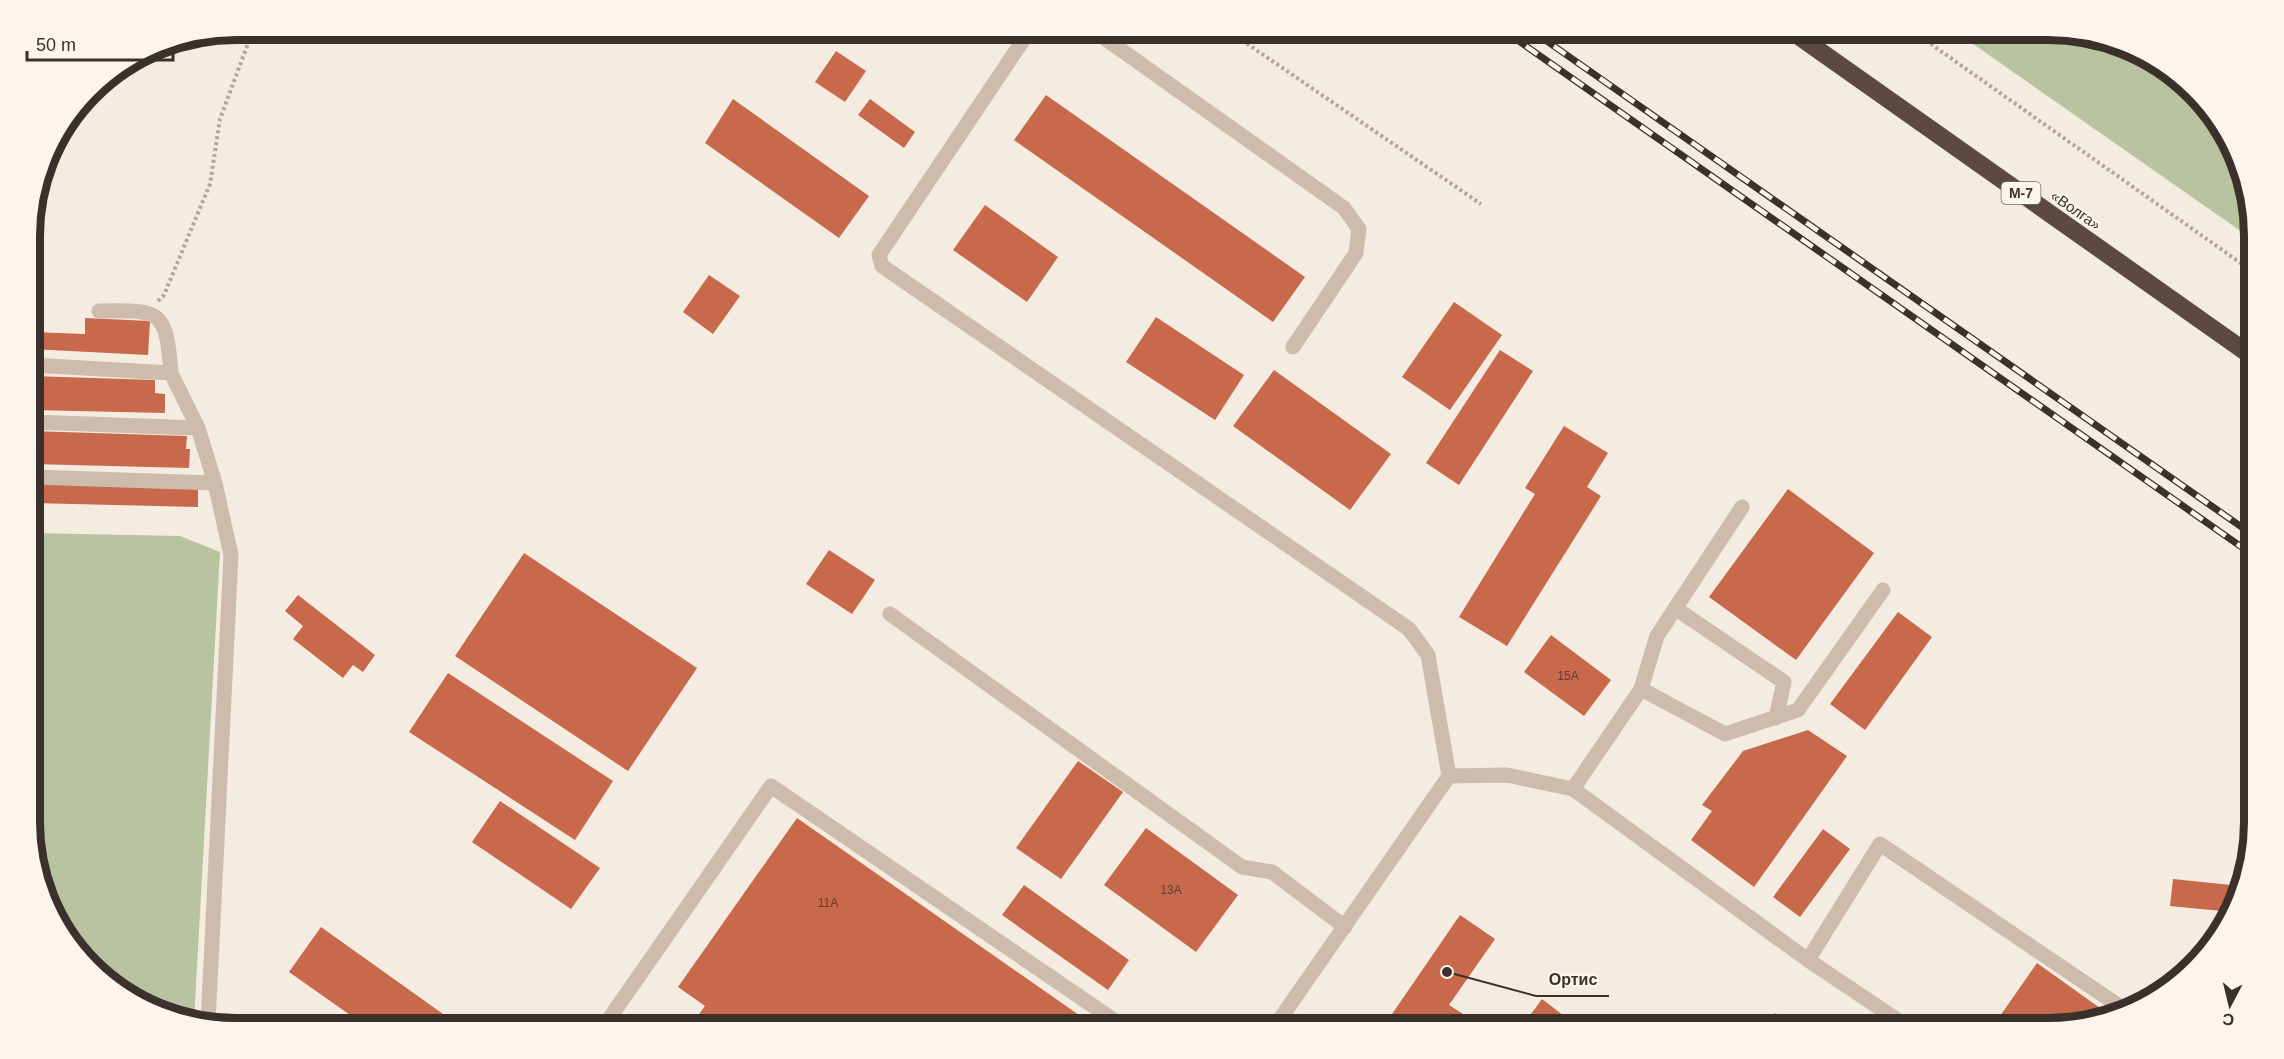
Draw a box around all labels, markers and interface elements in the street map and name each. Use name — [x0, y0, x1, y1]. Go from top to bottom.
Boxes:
scale bar — [27, 24, 172, 62]
text: 50 m — [36, 35, 76, 55]
road number: М-7 — [2002, 182, 2040, 204]
street label: «Волга» — [2048, 187, 2104, 233]
house number: 15А — [1557, 669, 1579, 683]
house number: 13А — [1160, 883, 1182, 897]
house number: 11А — [818, 896, 838, 910]
callout: Ортис — [1536, 962, 1609, 996]
text: Ортис — [1549, 971, 1597, 988]
north arrow — [2200, 975, 2260, 1035]
text: С — [2221, 1010, 2235, 1029]

